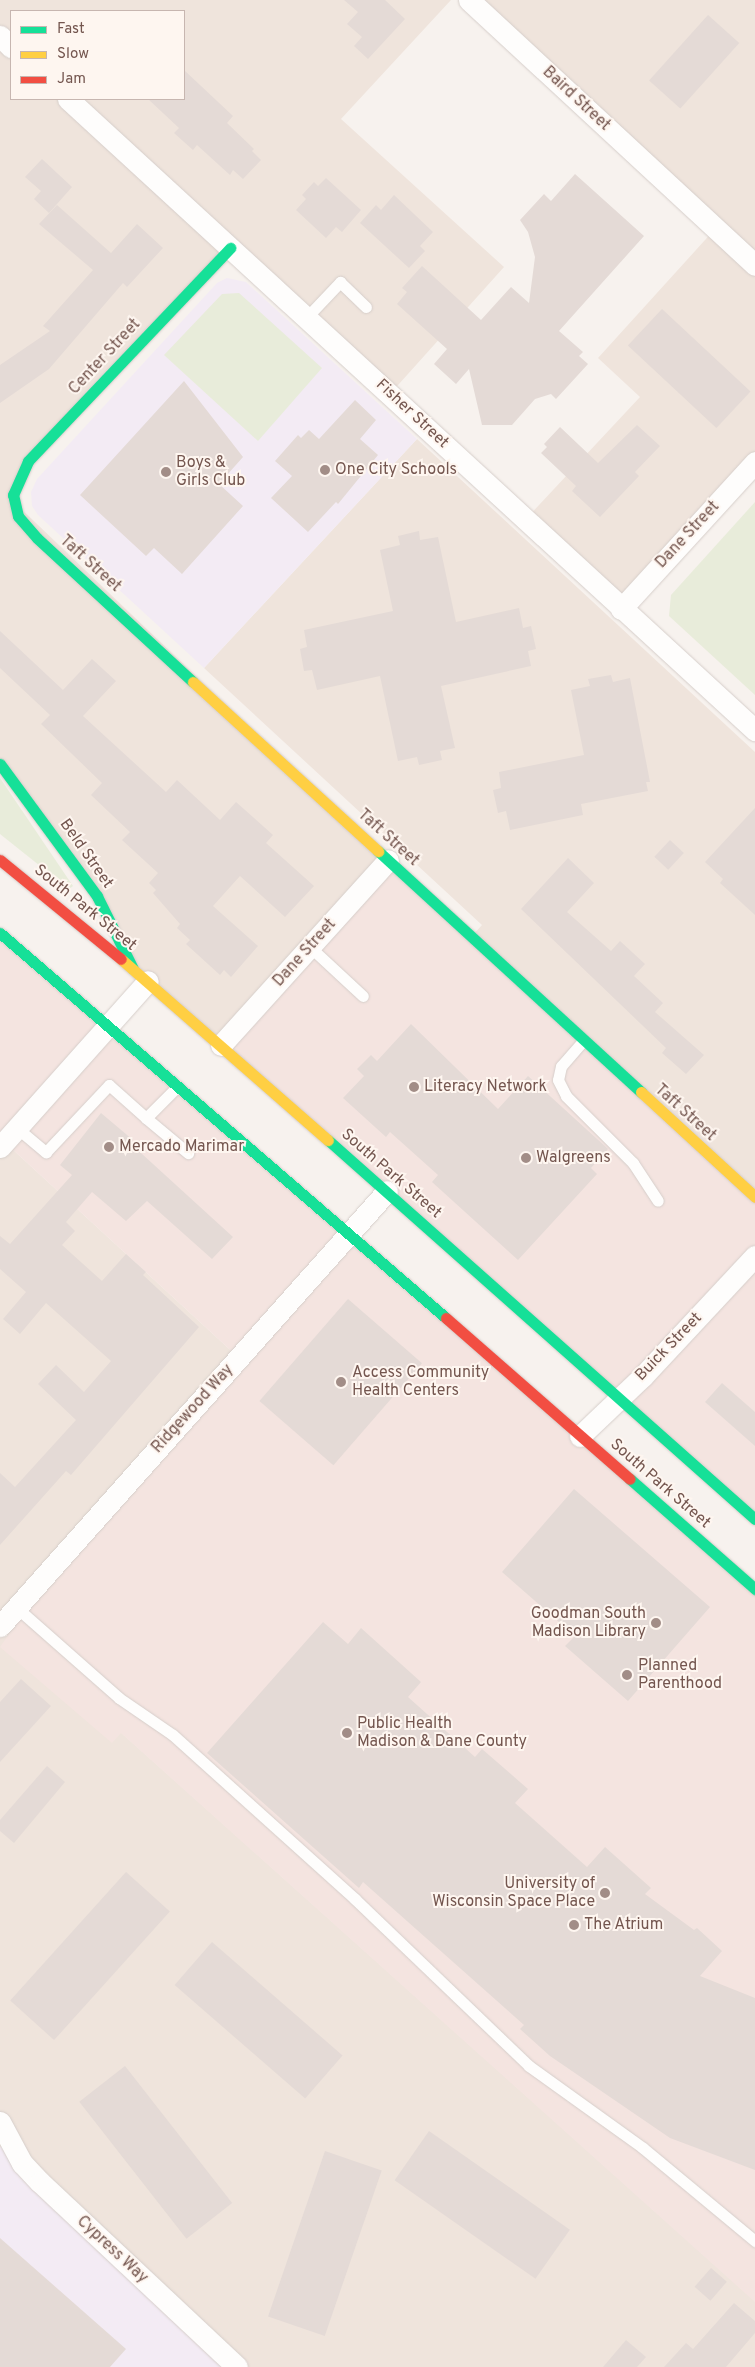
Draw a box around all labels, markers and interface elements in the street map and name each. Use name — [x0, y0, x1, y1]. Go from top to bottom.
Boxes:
legend — [10, 10, 185, 100]
text: Fast — [57, 20, 85, 39]
text: Slow — [57, 45, 89, 64]
street label: Baird Street — [538, 63, 614, 135]
text: Jam — [57, 70, 86, 89]
street label: Center Street — [65, 315, 145, 399]
street label: Fisher Street — [372, 375, 452, 453]
place label: Boys & Girls Club — [176, 453, 245, 491]
place label: One City Schools — [335, 460, 457, 480]
marker: One City Schools — [319, 464, 331, 476]
marker: Boys & Girls Club — [160, 466, 172, 478]
street label: Dane Street — [652, 497, 724, 573]
street label: Taft Street — [55, 531, 125, 597]
street label: Taft Street — [353, 805, 423, 871]
street label: Beld Street — [55, 816, 117, 892]
street label: South Park Street — [30, 861, 140, 955]
street label: Dane Street — [269, 915, 341, 991]
place label: Literacy Network — [424, 1077, 547, 1097]
street label: Taft Street — [650, 1080, 720, 1146]
marker: Literacy Network — [408, 1081, 420, 1093]
street label: South Park Street — [337, 1125, 445, 1223]
place label: Mercado Marimar — [119, 1137, 244, 1157]
marker: Mercado Marimar — [103, 1141, 115, 1153]
place label: Walgreens — [536, 1148, 611, 1168]
marker: Walgreens — [520, 1152, 532, 1164]
street label: Buick Street — [632, 1309, 706, 1385]
street label: Ridgewood Way — [148, 1360, 238, 1458]
place label: Access Community Health Centers — [352, 1363, 489, 1401]
marker: Access Community Health Centers — [334, 1375, 348, 1389]
street label: South Park Street — [606, 1435, 714, 1533]
place label: Goodman South Madison Library — [531, 1604, 646, 1642]
marker: Goodman South Madison Library — [650, 1617, 662, 1629]
place label: Planned Parenthood — [638, 1656, 722, 1694]
marker: Planned Parenthood — [620, 1668, 634, 1682]
place label: Public Health Madison & Dane County — [357, 1714, 527, 1752]
marker: Public Health Madison & Dane County — [341, 1727, 353, 1739]
place label: University of Wisconsin Space Place — [432, 1874, 595, 1912]
marker: University of Wisconsin Space Place — [599, 1887, 611, 1899]
place label: The Atrium — [584, 1915, 664, 1935]
marker: The Atrium — [568, 1919, 580, 1931]
street label: Cypress Way — [72, 2212, 152, 2288]

